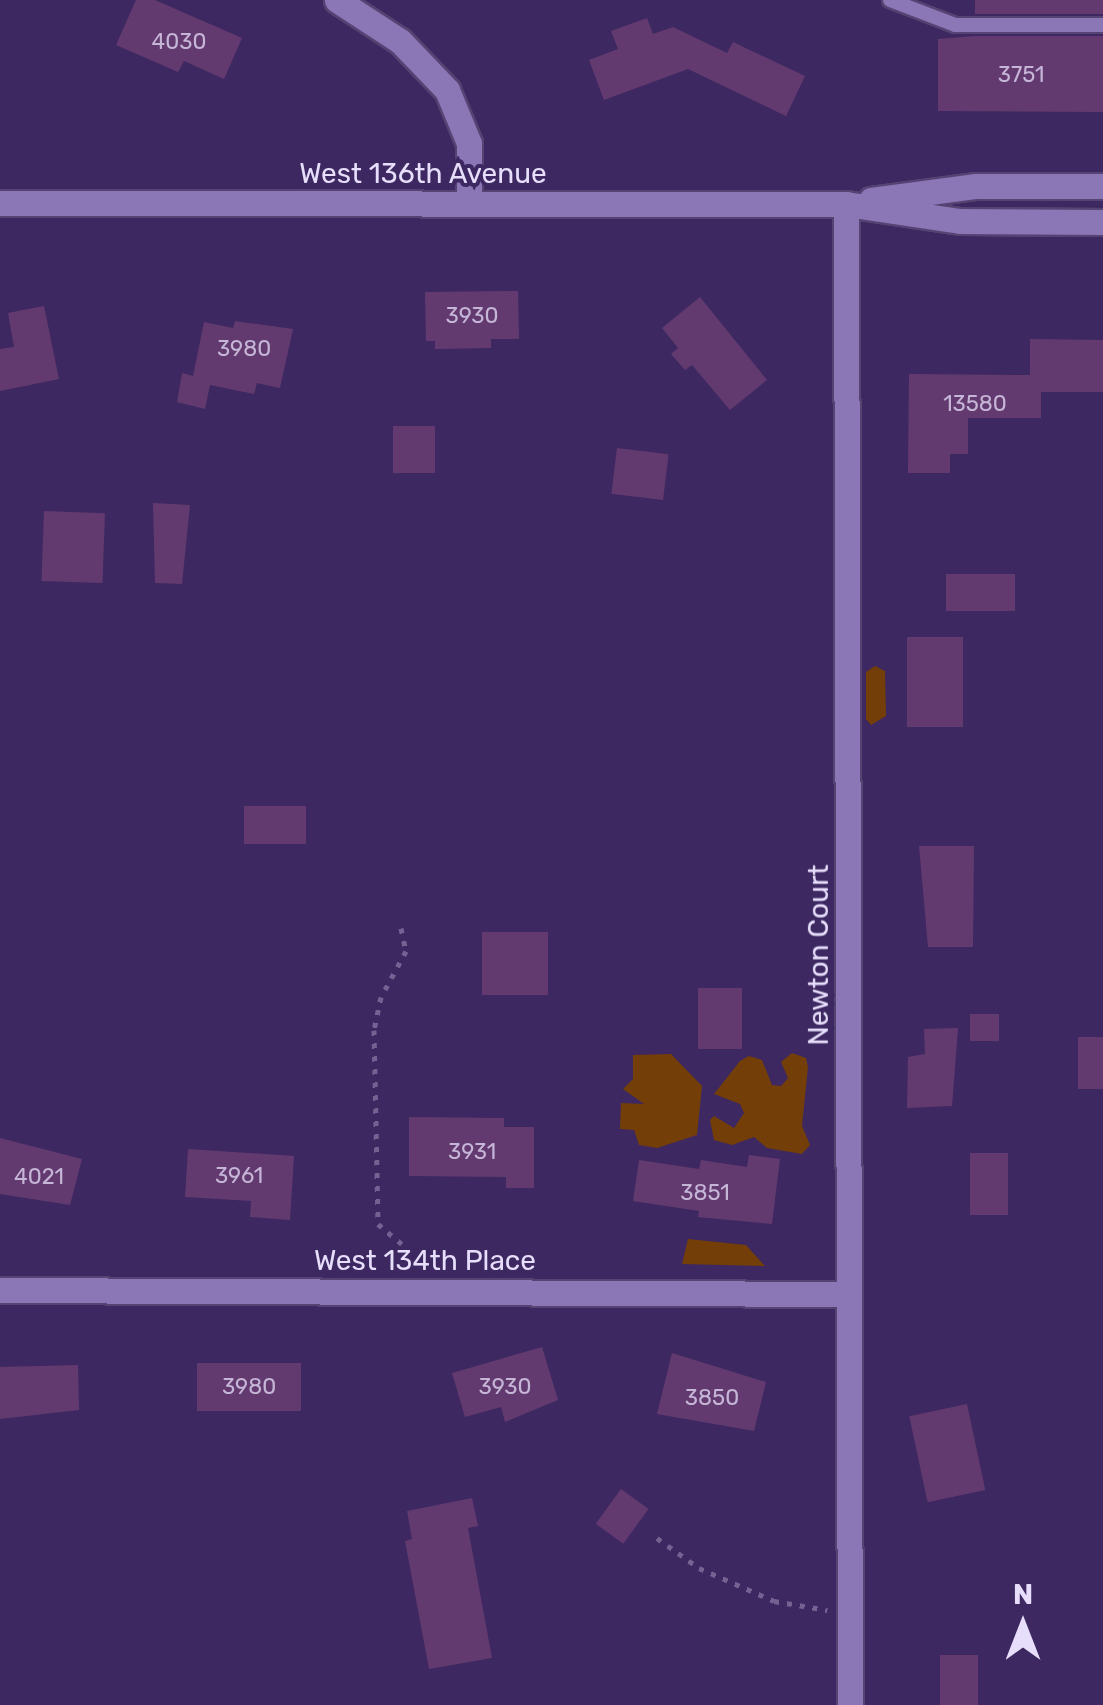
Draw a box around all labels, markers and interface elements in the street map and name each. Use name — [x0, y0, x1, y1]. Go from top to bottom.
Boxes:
house number: 4030 — [152, 29, 206, 55]
house number: 3751 — [998, 62, 1044, 88]
street label: West 136th Avenue — [299, 157, 547, 191]
house number: 3930 — [445, 303, 499, 329]
house number: 3980 — [217, 336, 271, 362]
house number: 13580 — [943, 391, 1007, 417]
street label: Newton Court — [802, 864, 836, 1046]
house number: 3931 — [448, 1139, 496, 1165]
house number: 3961 — [215, 1163, 263, 1189]
house number: 4021 — [14, 1164, 64, 1190]
house number: 3851 — [680, 1180, 730, 1206]
street label: West 134th Place — [314, 1244, 536, 1278]
house number: 3980 — [222, 1374, 276, 1400]
house number: 3930 — [478, 1374, 532, 1400]
house number: 3850 — [685, 1385, 739, 1411]
north arrow — [973, 1575, 1073, 1675]
text: N — [1013, 1578, 1033, 1611]

